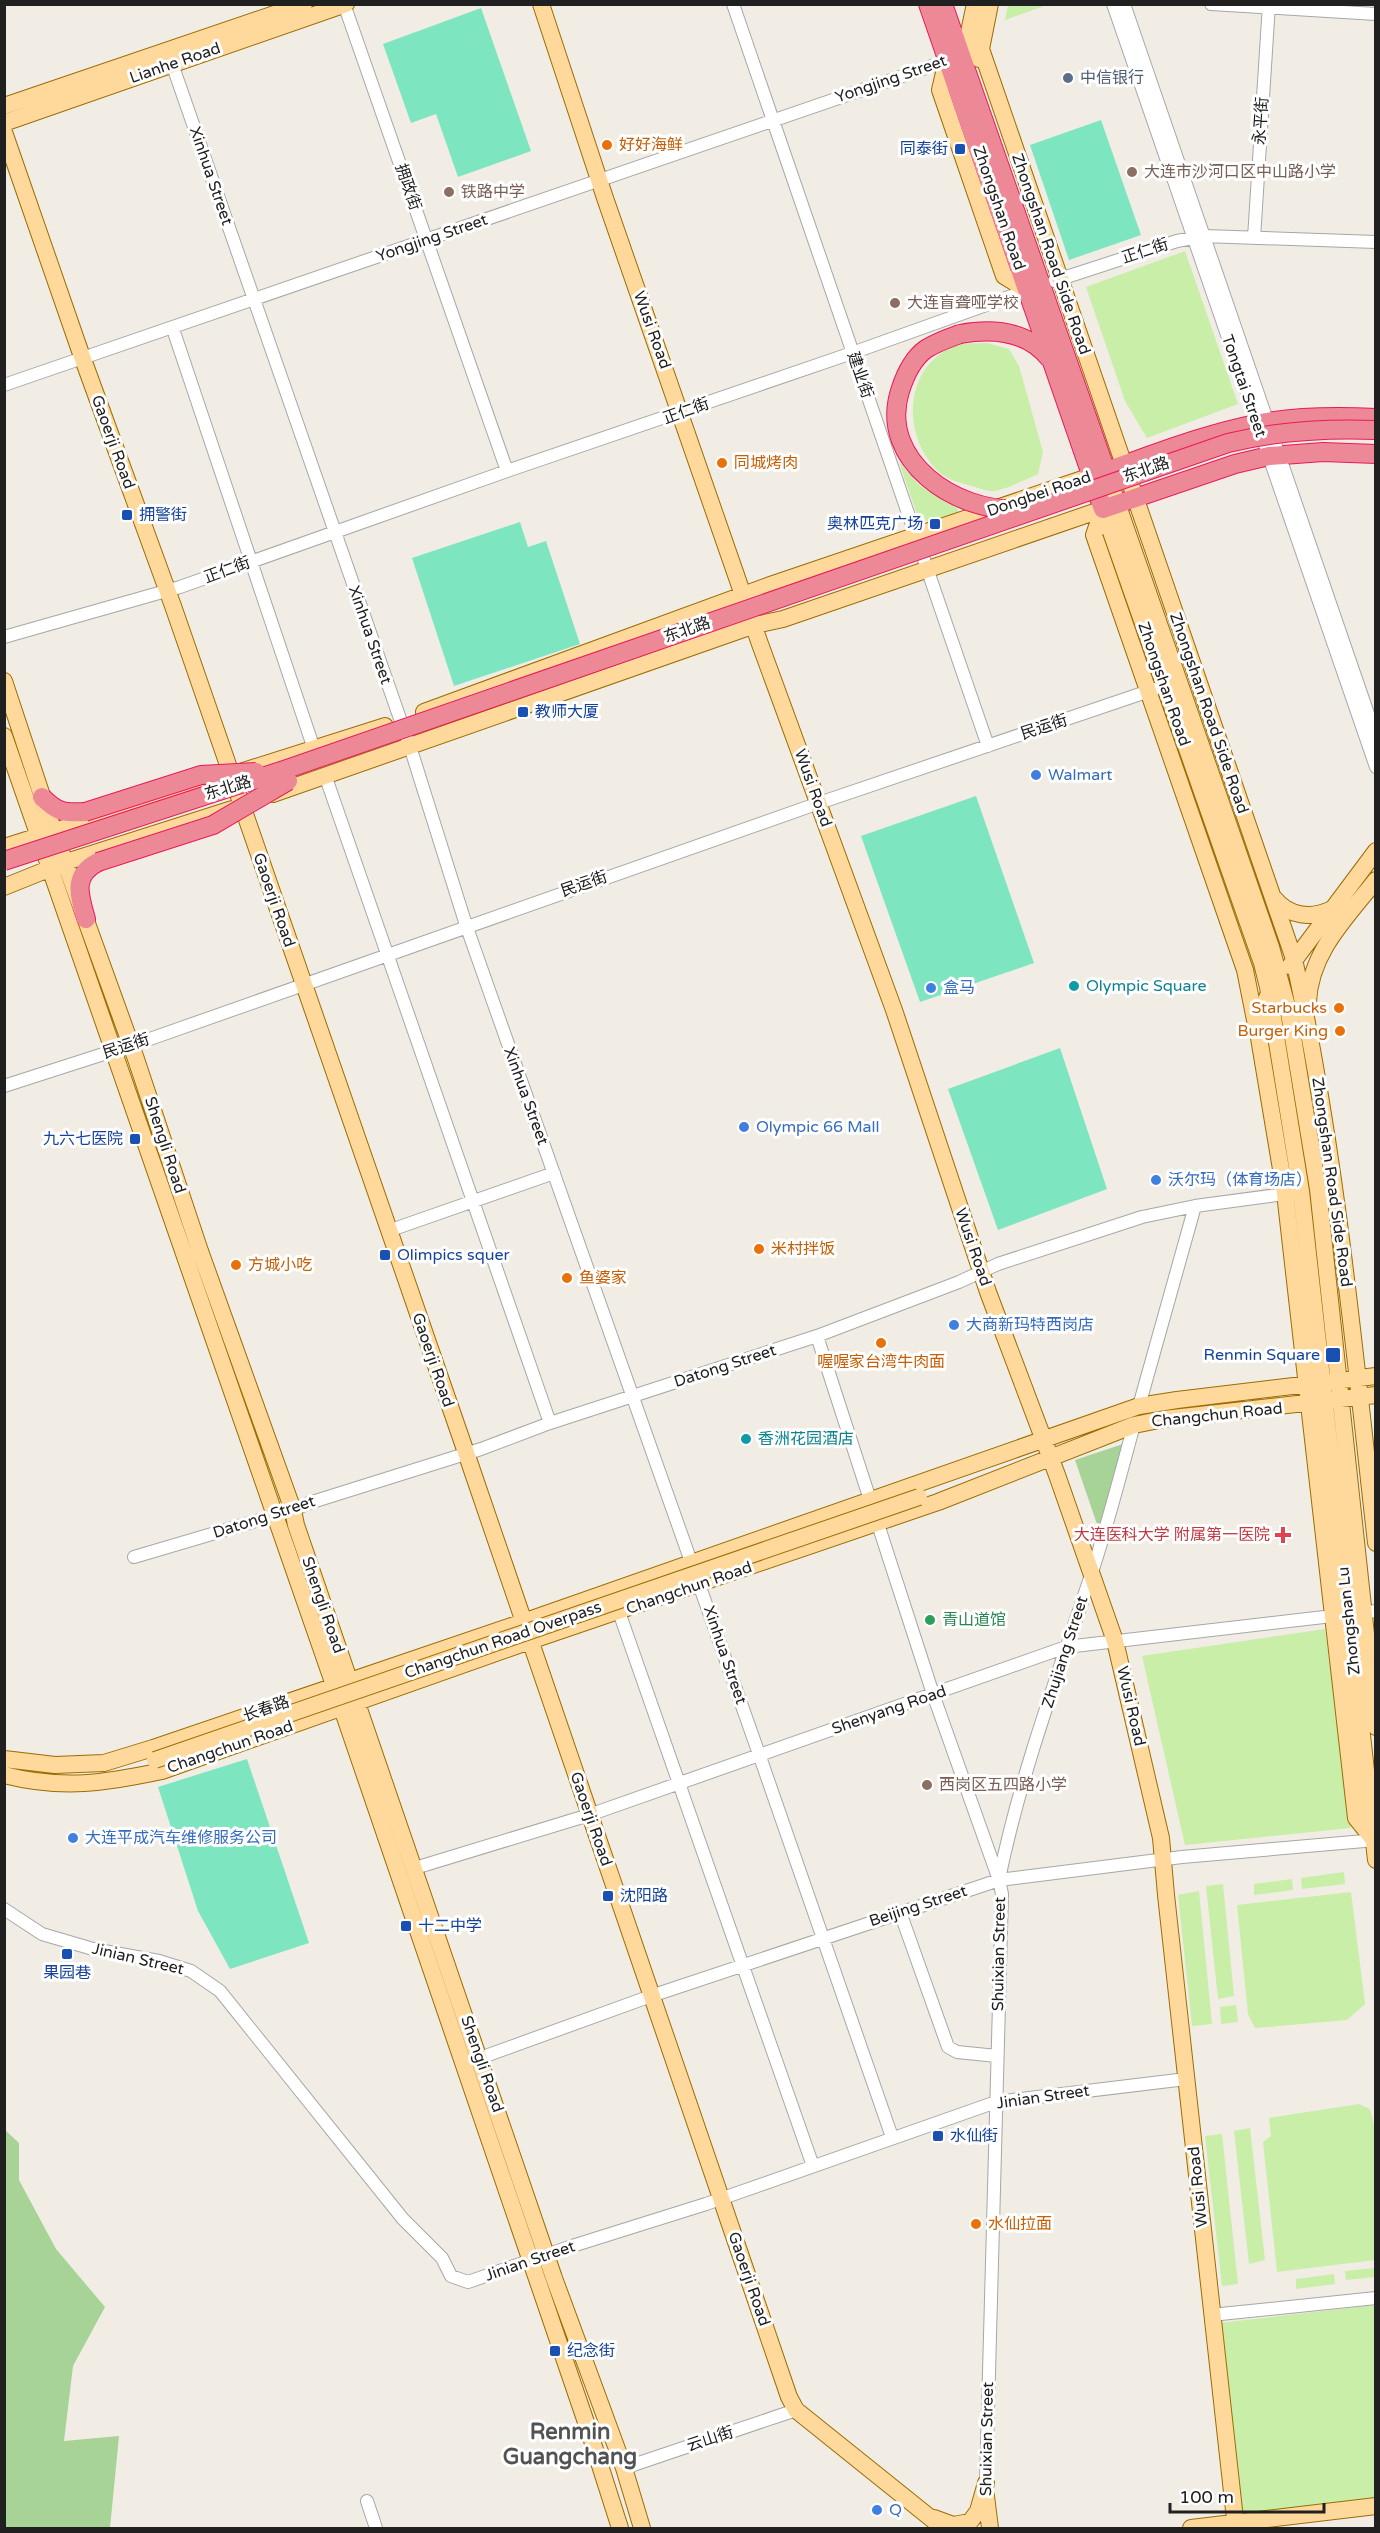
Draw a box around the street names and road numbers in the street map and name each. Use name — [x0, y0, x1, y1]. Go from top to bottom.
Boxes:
street label: Lianhe Road — [127, 38, 223, 88]
street label: Yongjing Street — [833, 51, 949, 107]
street label: 永平街 — [1249, 96, 1273, 146]
street label: Xinhua Street — [185, 124, 237, 228]
street label: Zhongshan Road — [968, 143, 1030, 273]
street label: Zhongshan Road Side Road — [1007, 151, 1095, 357]
street label: 拥政街 — [391, 161, 425, 213]
street label: Yongjing Street — [374, 210, 490, 266]
street label: 正仁街 — [1119, 234, 1171, 268]
street label: Wusi Road — [629, 288, 675, 372]
street label: Tongtai Street — [1217, 332, 1271, 440]
street label: 建业街 — [843, 349, 877, 401]
street label: Gaoerji Road — [87, 392, 139, 492]
street label: 正仁街 — [660, 393, 712, 429]
street label: 东北路 — [1120, 453, 1172, 487]
street label: Dongbei Road — [984, 467, 1094, 521]
street label: 正仁街 — [201, 552, 253, 588]
street label: Xinhua Street — [344, 583, 396, 687]
street label: Zhongshan Road Side Road — [1165, 610, 1253, 816]
street label: 东北路 — [661, 613, 713, 647]
street label: Zhongshan Road — [1133, 619, 1195, 749]
street label: 民运街 — [1018, 710, 1070, 744]
street label: Wusi Road — [790, 746, 836, 830]
street label: 东北路 — [202, 771, 254, 805]
street label: Gaoerji Road — [249, 850, 299, 950]
street label: 民运街 — [558, 867, 610, 901]
street label: 民运街 — [100, 1029, 152, 1063]
street label: Xinhua Street — [499, 1044, 553, 1148]
street label: Zhongshan Road Side Road — [1307, 1076, 1357, 1288]
street label: Shengli Road — [140, 1094, 190, 1196]
street label: Wusi Road — [950, 1205, 996, 1289]
street label: Gaoerji Road — [408, 1310, 458, 1410]
street label: Datong Street — [671, 1340, 779, 1392]
street label: Changchun Road — [1150, 1398, 1284, 1432]
street label: Datong Street — [210, 1491, 318, 1543]
street label: Shengli Road — [297, 1554, 349, 1656]
street label: Changchun Road — [623, 1557, 755, 1619]
street label: Zhongshan Lu — [1333, 1566, 1365, 1676]
street label: Zhujiang Street — [1038, 1594, 1092, 1710]
street label: Changchun Road Overpass — [402, 1597, 604, 1683]
street label: Xinhua Street — [699, 1603, 751, 1707]
street label: Wusi Road — [1112, 1664, 1150, 1748]
street label: Shenyang Road — [829, 1681, 949, 1739]
street label: 长春路 — [240, 1692, 292, 1726]
street label: Changchun Road — [164, 1716, 296, 1778]
street label: Gaoerji Road — [566, 1769, 616, 1869]
street label: Beijing Street — [866, 1881, 970, 1931]
street label: Shuixian Street — [988, 1897, 1010, 2011]
street label: Jinian Street — [90, 1939, 186, 1979]
street label: Shengli Road — [456, 2013, 508, 2115]
street label: Jinian Street — [995, 2081, 1091, 2113]
street label: Wusi Road — [1184, 2146, 1212, 2228]
street label: Gaoerji Road — [724, 2229, 774, 2329]
street label: Jinian Street — [482, 2236, 578, 2286]
street label: Shuixian Street — [976, 2382, 998, 2496]
street label: 云山街 — [684, 2422, 736, 2456]

